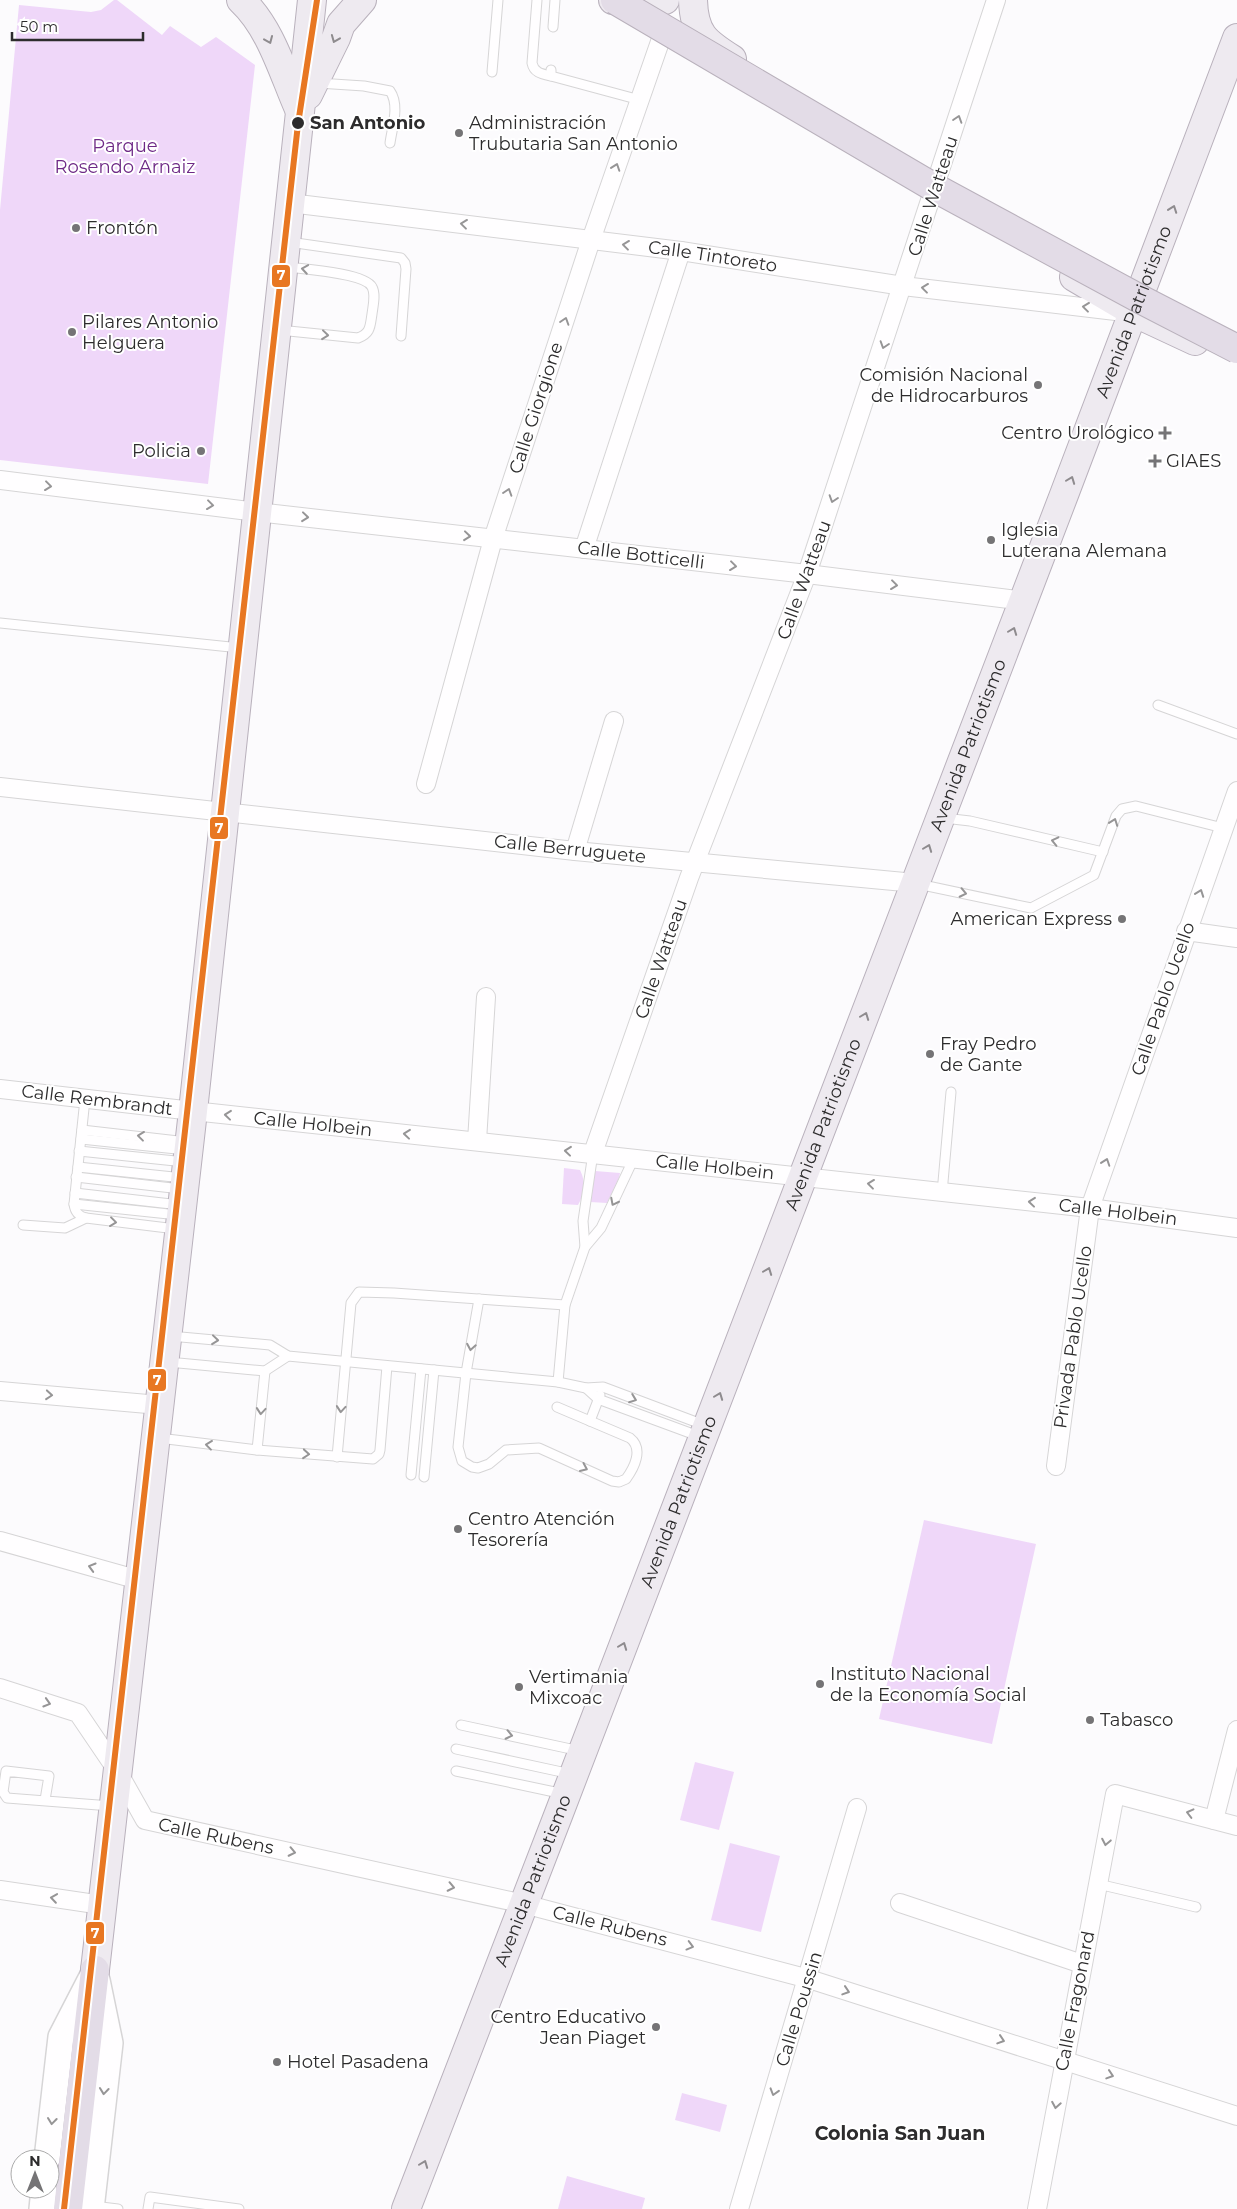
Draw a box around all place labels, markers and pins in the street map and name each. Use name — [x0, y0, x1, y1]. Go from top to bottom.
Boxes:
place label: San Antonio — [310, 112, 426, 134]
place label: Administración Trubutaria San Antonio — [469, 112, 678, 155]
marker: San Antonio — [290, 115, 306, 131]
marker: Administración Trubutaria San Antonio — [453, 127, 465, 139]
place label: Frontón — [86, 217, 158, 239]
marker: Frontón — [70, 222, 82, 234]
place label: Pilares Antonio Helguera — [82, 311, 218, 354]
marker: Pilares Antonio Helguera — [66, 326, 78, 338]
place label: Comisión Nacional de Hidrocarburos — [860, 364, 1028, 407]
marker: Comisión Nacional de Hidrocarburos — [1032, 379, 1044, 391]
place label: Centro Urológico — [1001, 422, 1154, 444]
marker: Centro Urológico — [1158, 426, 1172, 440]
place label: Policia — [132, 440, 191, 462]
marker: Policia — [195, 445, 207, 457]
place label: GIAES — [1166, 450, 1221, 472]
marker: GIAES — [1148, 454, 1162, 468]
place label: Iglesia Luterana Alemana — [1001, 519, 1167, 562]
marker: Iglesia Luterana Alemana — [985, 534, 997, 546]
place label: American Express — [951, 908, 1112, 930]
marker: American Express — [1116, 913, 1128, 925]
place label: Fray Pedro de Gante — [940, 1033, 1037, 1076]
marker: Fray Pedro de Gante — [924, 1048, 936, 1060]
place label: Centro Atención Tesorería — [468, 1508, 615, 1551]
marker: Centro Atención Tesorería — [452, 1523, 464, 1535]
place label: Instituto Nacional de la Economía Social — [830, 1663, 1027, 1706]
place label: Vertimania Mixcoac — [529, 1666, 628, 1709]
marker: Instituto Nacional de la Economía Social — [814, 1678, 826, 1690]
marker: Vertimania Mixcoac — [513, 1681, 525, 1693]
place label: Tabasco — [1100, 1709, 1173, 1731]
marker: Tabasco — [1084, 1714, 1096, 1726]
place label: Centro Educativo Jean Piaget — [490, 2006, 646, 2049]
marker: Centro Educativo Jean Piaget — [650, 2021, 662, 2033]
place label: Hotel Pasadena — [287, 2051, 429, 2073]
marker: Hotel Pasadena — [271, 2056, 283, 2068]

